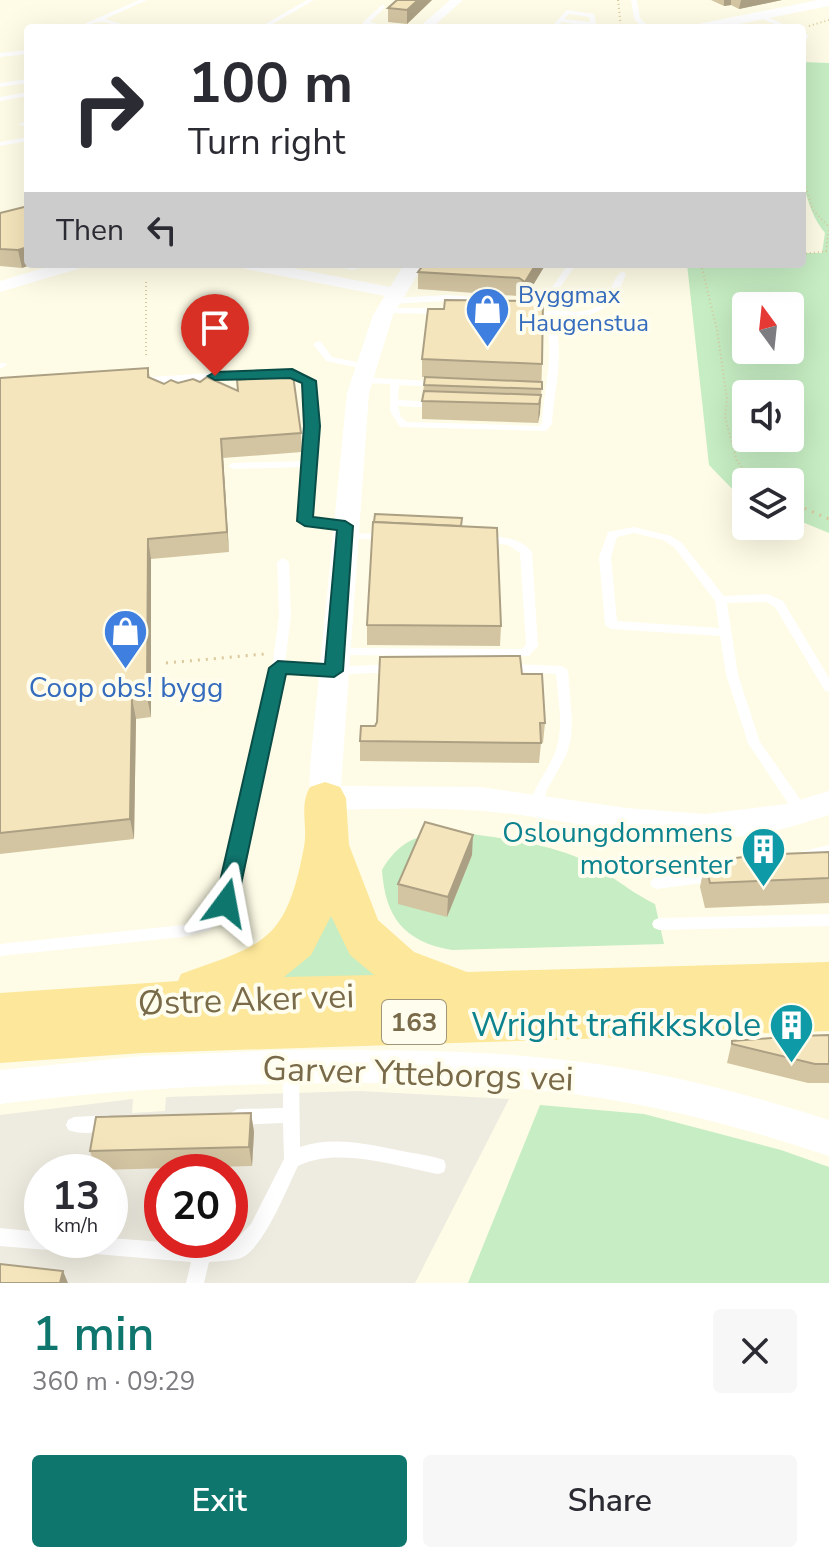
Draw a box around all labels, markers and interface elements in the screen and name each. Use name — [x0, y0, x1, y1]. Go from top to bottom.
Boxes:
text: 100 m — [188, 45, 353, 122]
icon: right — [56, 56, 160, 160]
text: Turn right — [188, 118, 345, 167]
icon: left — [140, 208, 184, 252]
text: Then — [56, 210, 124, 251]
place label: Byggmax Haugenstua — [518, 279, 649, 339]
shop icon: Byggmax Haugenstua — [463, 285, 511, 348]
north arrow — [732, 292, 804, 364]
map controls — [732, 292, 804, 540]
pin — [181, 294, 249, 376]
icon: arrive — [193, 306, 237, 350]
button: sound — [732, 380, 804, 452]
button: layers — [732, 468, 804, 540]
shop icon: Coop obs! bygg — [102, 607, 150, 670]
place label: Coop obs! bygg — [29, 669, 223, 707]
place label: Osloungdommens motorsenter — [502, 814, 733, 884]
building icon: Osloungdommens motorsenter — [740, 825, 788, 888]
position arrow — [184, 861, 268, 945]
street label: Østre Aker vei — [137, 973, 355, 1027]
road number: 163 — [382, 1000, 446, 1044]
building icon: Wright trafikkskole — [768, 1001, 816, 1064]
place label: Wright trafikkskole — [471, 1002, 761, 1048]
street label: Garver Ytteborgs vei — [262, 1046, 574, 1102]
speed limit sign: 20 — [144, 1154, 248, 1258]
text: 13 — [52, 1169, 100, 1223]
text: km/h — [54, 1212, 98, 1239]
text: 1 min — [32, 1301, 154, 1367]
button: close — [713, 1309, 797, 1393]
text: 360 m · 09:29 — [32, 1364, 195, 1399]
button: Exit — [32, 1455, 407, 1547]
button: Share — [423, 1455, 797, 1547]

